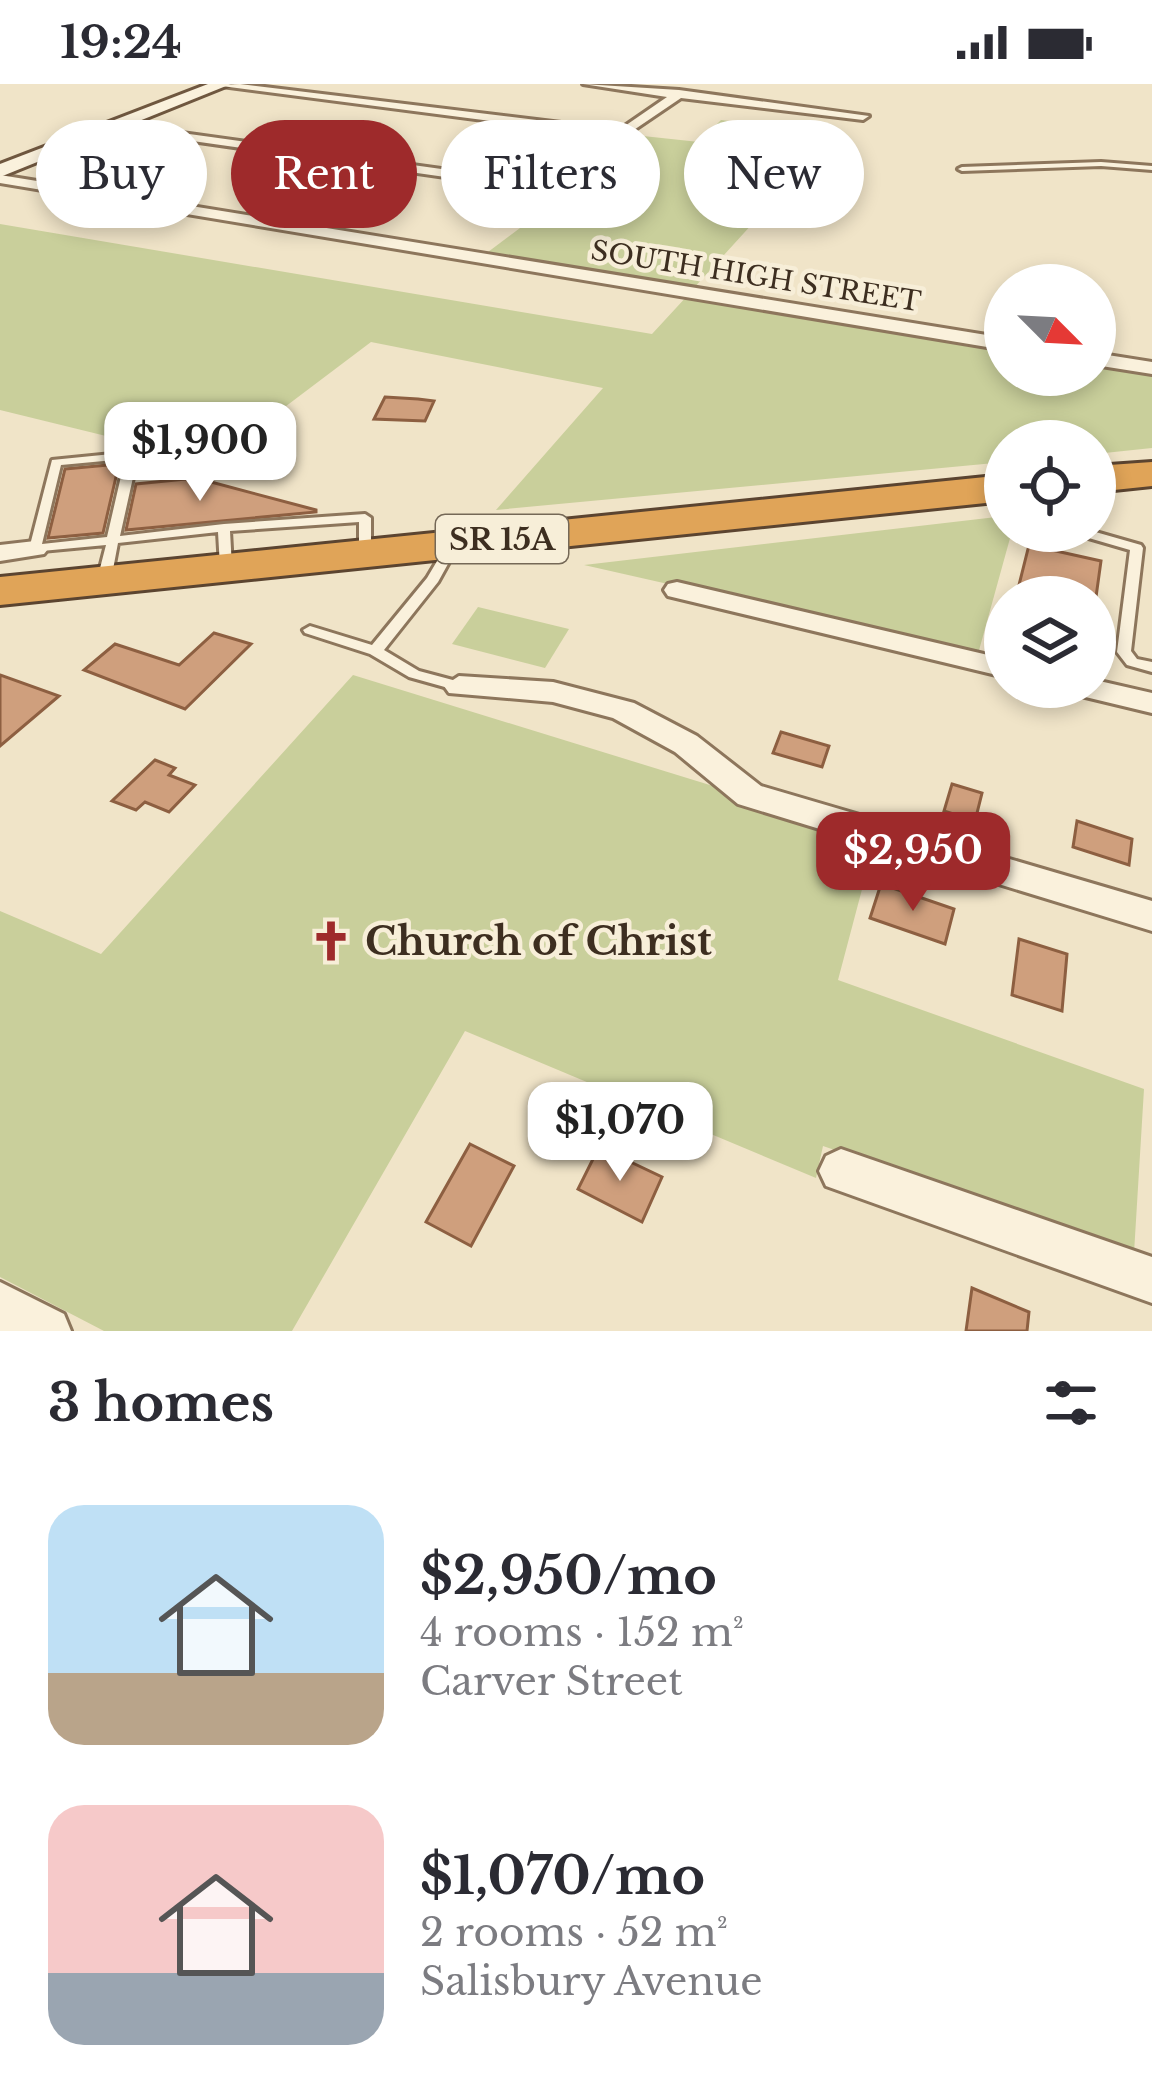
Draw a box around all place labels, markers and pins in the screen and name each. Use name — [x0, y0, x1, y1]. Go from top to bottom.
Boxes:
pin: $1,900 — [102, 402, 298, 504]
pin: $2,950 — [815, 812, 1011, 914]
place label: Church of Christ — [365, 917, 712, 966]
church icon: Church of Christ — [308, 918, 354, 964]
pin: $1,070 — [522, 1082, 718, 1184]

